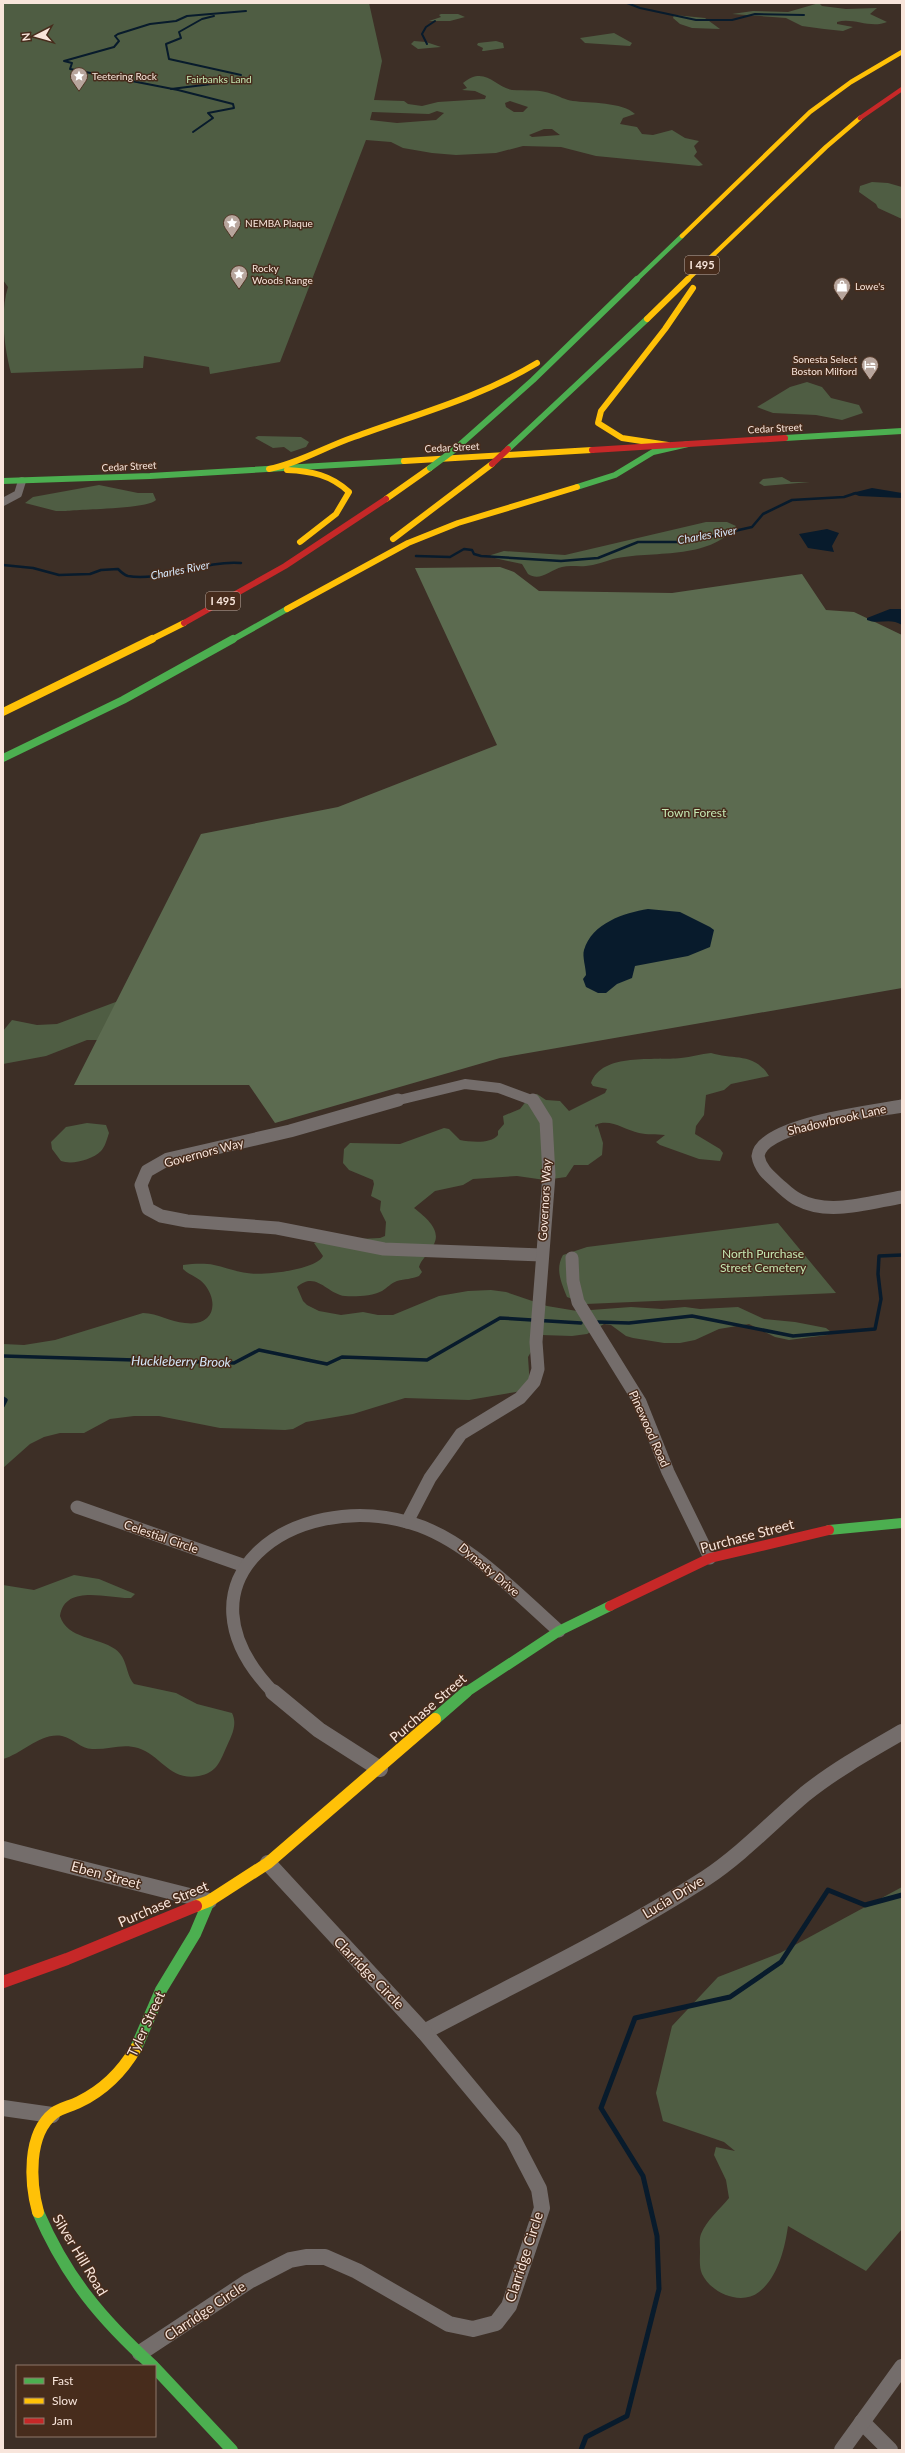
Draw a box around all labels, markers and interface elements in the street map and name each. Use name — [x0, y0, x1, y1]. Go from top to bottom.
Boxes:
north arrow — [16, 16, 56, 56]
text: N — [19, 32, 32, 42]
place icon: Teetering Rock — [69, 66, 89, 91]
place label: Teetering Rock — [92, 70, 158, 82]
park label: Fairbanks Land — [186, 73, 252, 85]
place icon: NEMBA Plaque — [222, 213, 242, 238]
place label: NEMBA Plaque — [245, 217, 313, 229]
road number: I 495 — [685, 256, 719, 274]
place label: Rocky Woods Range — [252, 262, 313, 286]
place icon: Rocky Woods Range — [229, 264, 249, 289]
shop icon: Lowe's — [832, 276, 852, 301]
place label: Lowe's — [855, 280, 885, 292]
place label: Sonesta Select Boston Milford — [791, 353, 857, 377]
hotel icon: Sonesta Select Boston Milford — [860, 355, 880, 380]
street label: Cedar Street — [747, 421, 803, 435]
street label: Cedar Street — [424, 440, 480, 454]
street label: Cedar Street — [101, 459, 157, 473]
water label: Charles River — [676, 523, 738, 546]
water label: Charles River — [149, 557, 211, 582]
road number: I 495 — [206, 592, 240, 610]
park label: Town Forest — [662, 805, 727, 820]
street label: Shadowbrook Lane — [786, 1101, 888, 1138]
street label: Governors Way — [162, 1134, 246, 1170]
street label: Governors Way — [535, 1158, 554, 1241]
park label: North Purchase Street Cemetery — [720, 1246, 807, 1275]
water label: Huckleberry Brook — [131, 1352, 232, 1370]
street label: Pinewood Road — [626, 1388, 673, 1469]
street label: Purchase Street — [698, 1515, 796, 1556]
street label: Celestial Circle — [122, 1517, 200, 1556]
street label: Dynasty Drive — [456, 1540, 523, 1599]
street label: Purchase Street — [386, 1670, 470, 1746]
street label: Eben Street — [69, 1857, 143, 1892]
street label: Lucia Drive — [639, 1872, 707, 1922]
street label: Purchase Street — [115, 1877, 210, 1930]
street label: Clarridge Circle — [331, 1933, 408, 2012]
street label: Tyler Street — [123, 1988, 168, 2059]
street label: Clarridge Circle — [501, 2209, 546, 2304]
street label: Silver Hill Road — [49, 2211, 111, 2299]
street label: Clarridge Circle — [161, 2277, 248, 2344]
legend — [16, 2365, 156, 2437]
text: Fast — [52, 2373, 74, 2388]
text: Slow — [52, 2393, 78, 2408]
text: Jam — [52, 2413, 73, 2428]

